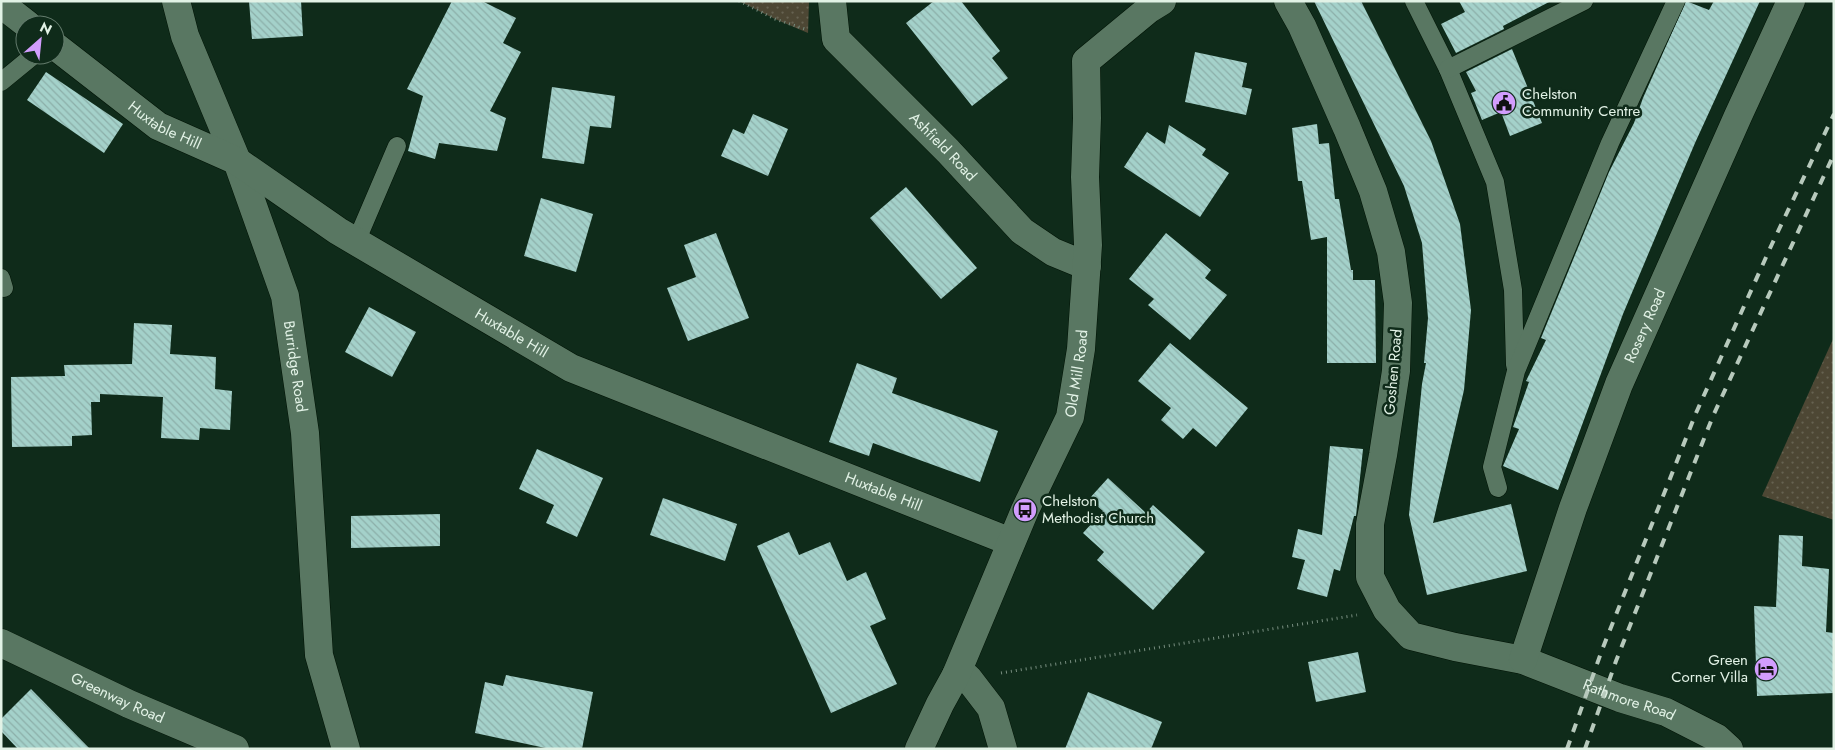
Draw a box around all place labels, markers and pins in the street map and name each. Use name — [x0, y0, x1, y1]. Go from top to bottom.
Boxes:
place label: Chelston Community Centre — [1522, 83, 1641, 122]
public building icon: Chelston Community Centre — [1491, 90, 1517, 116]
place label: Chelston Methodist Church — [1042, 490, 1154, 529]
bus stop icon: Chelston Methodist Church — [1012, 497, 1038, 523]
place label: Green Corner Villa — [1671, 649, 1748, 688]
hotel icon: Green Corner Villa — [1753, 656, 1779, 682]

